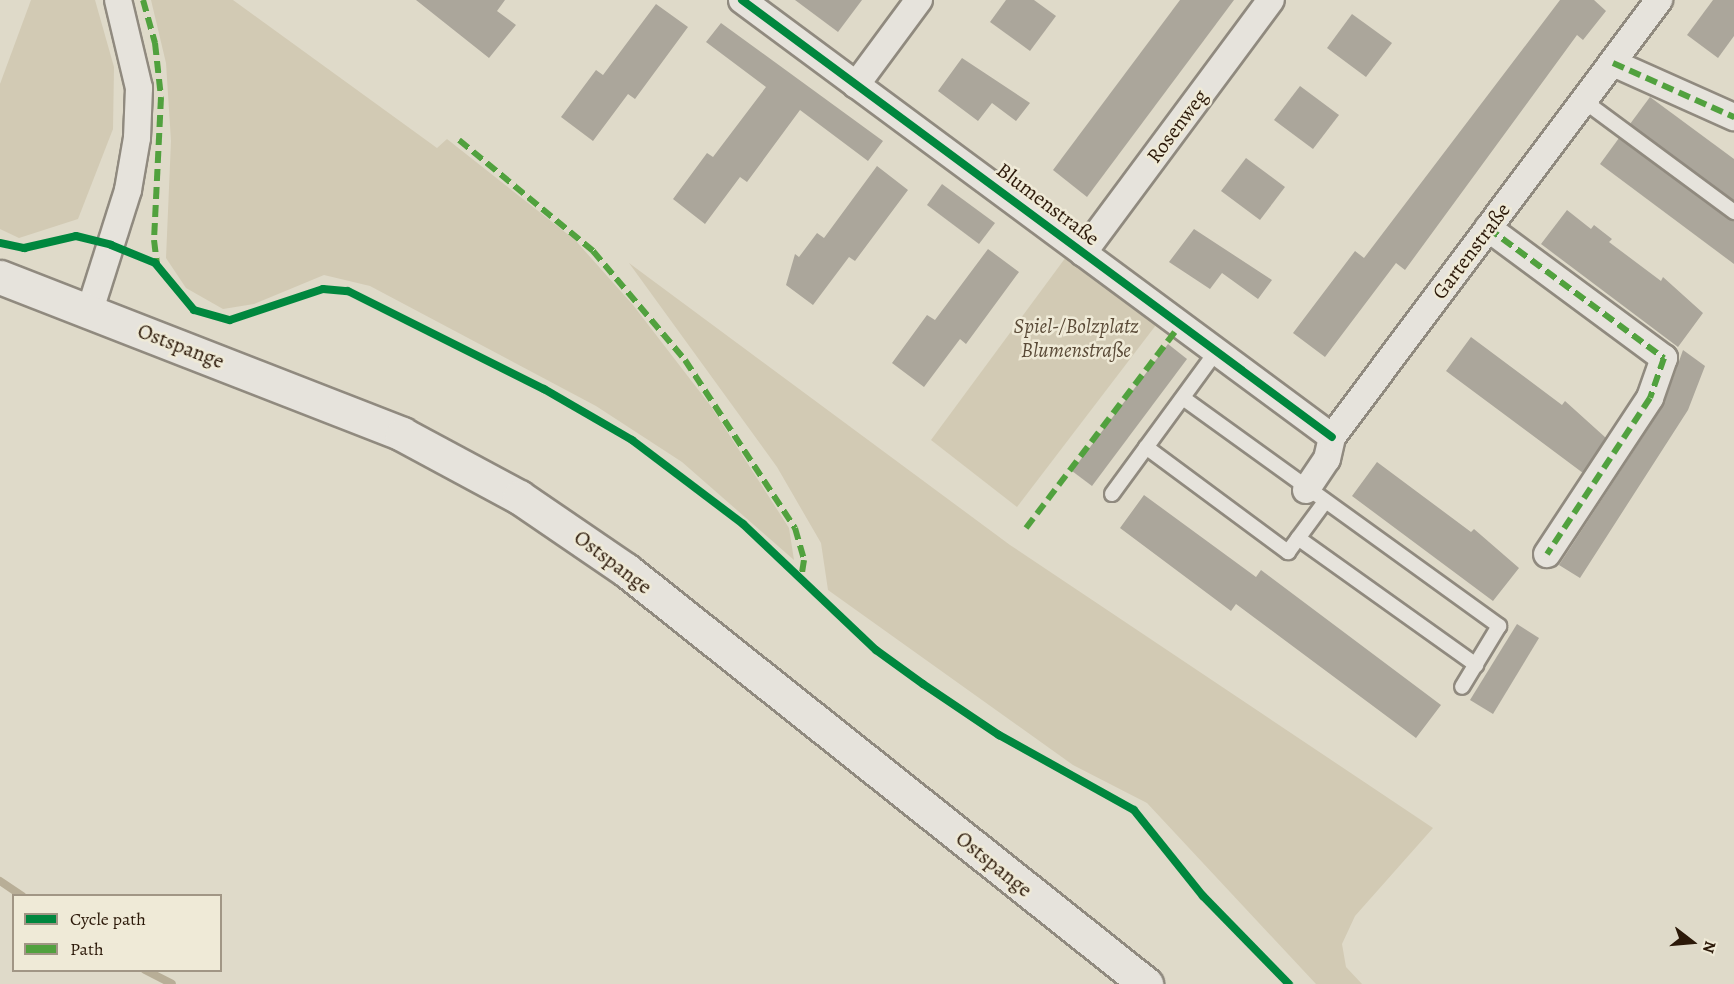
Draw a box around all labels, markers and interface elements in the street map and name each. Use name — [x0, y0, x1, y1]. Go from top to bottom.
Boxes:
street label: Rosenweg — [1141, 84, 1213, 168]
street label: Blumenstraße — [992, 157, 1104, 251]
street label: Gartenstraße — [1427, 198, 1515, 304]
park label: Spiel-/Bolzplatz Blumenstraße — [1014, 313, 1138, 363]
street label: Ostspange — [134, 318, 228, 374]
street label: Ostspange — [569, 525, 657, 599]
street label: Ostspange — [951, 826, 1037, 902]
legend — [12, 894, 222, 972]
text: Cycle path — [70, 907, 146, 931]
north arrow — [1662, 912, 1722, 972]
text: Path — [70, 937, 104, 961]
text: N — [1697, 938, 1721, 956]

